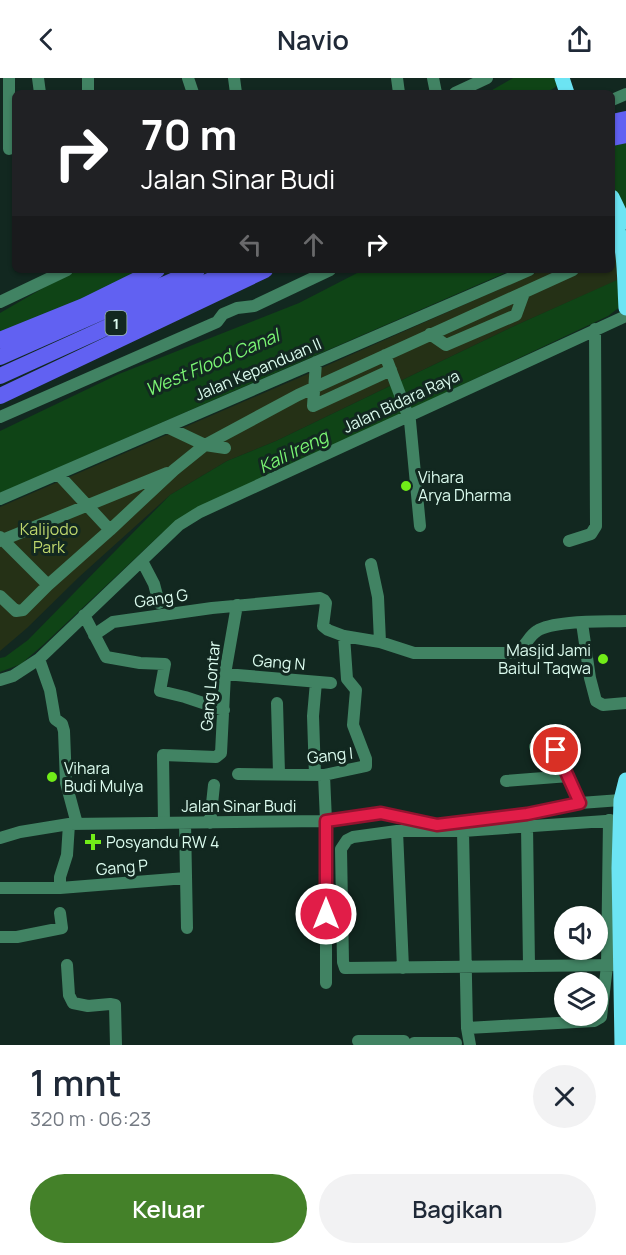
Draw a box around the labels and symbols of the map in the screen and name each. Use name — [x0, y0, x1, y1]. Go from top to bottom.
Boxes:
road number: 1 — [106, 311, 126, 335]
water label: West Flood Canal — [141, 322, 285, 401]
street label: Jalan Kepanduan II — [191, 332, 325, 406]
street label: Jalan Bidara Raya — [339, 364, 463, 438]
water label: Kali Ireng — [254, 423, 333, 478]
place label: Vihara Arya Dharma — [418, 466, 511, 506]
marker: Vihara Arya Dharma — [399, 479, 413, 493]
park label: Kalijodo Park — [20, 518, 78, 558]
street label: Gang G — [133, 583, 189, 613]
place label: Masjid Jami Baitul Taqwa — [498, 639, 591, 679]
street label: Gang Lontar — [195, 640, 225, 732]
street label: Gang N — [251, 649, 307, 675]
marker: Masjid Jami Baitul Taqwa — [596, 652, 610, 666]
pin — [530, 724, 581, 775]
street label: Gang I — [306, 742, 354, 768]
place label: Vihara Budi Mulya — [64, 757, 143, 797]
marker: Vihara Budi Mulya — [45, 770, 59, 784]
street label: Jalan Sinar Budi — [181, 795, 297, 817]
place label: Posyandu RW 4 — [106, 831, 219, 853]
marker: Posyandu RW 4 — [84, 833, 102, 851]
street label: Gang P — [95, 854, 149, 880]
position arrow — [294, 882, 358, 946]

